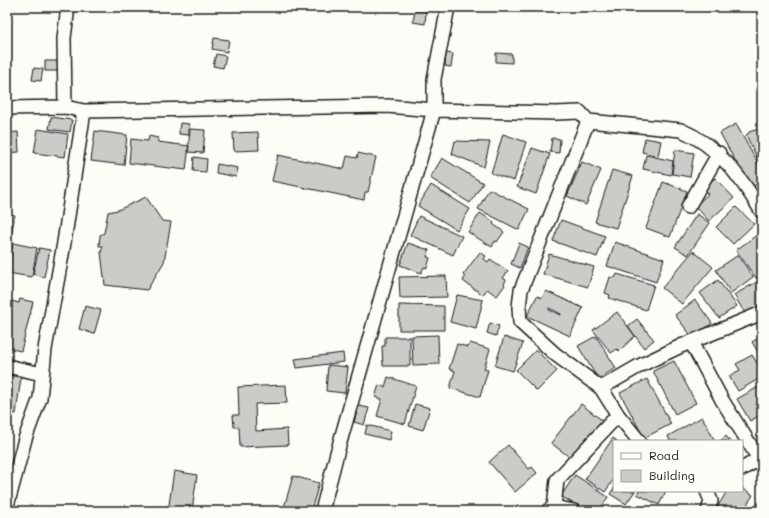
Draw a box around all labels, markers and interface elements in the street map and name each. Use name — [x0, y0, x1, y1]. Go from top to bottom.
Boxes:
legend — [613, 440, 743, 492]
text: Road — [649, 447, 679, 463]
text: Building — [649, 467, 695, 483]

